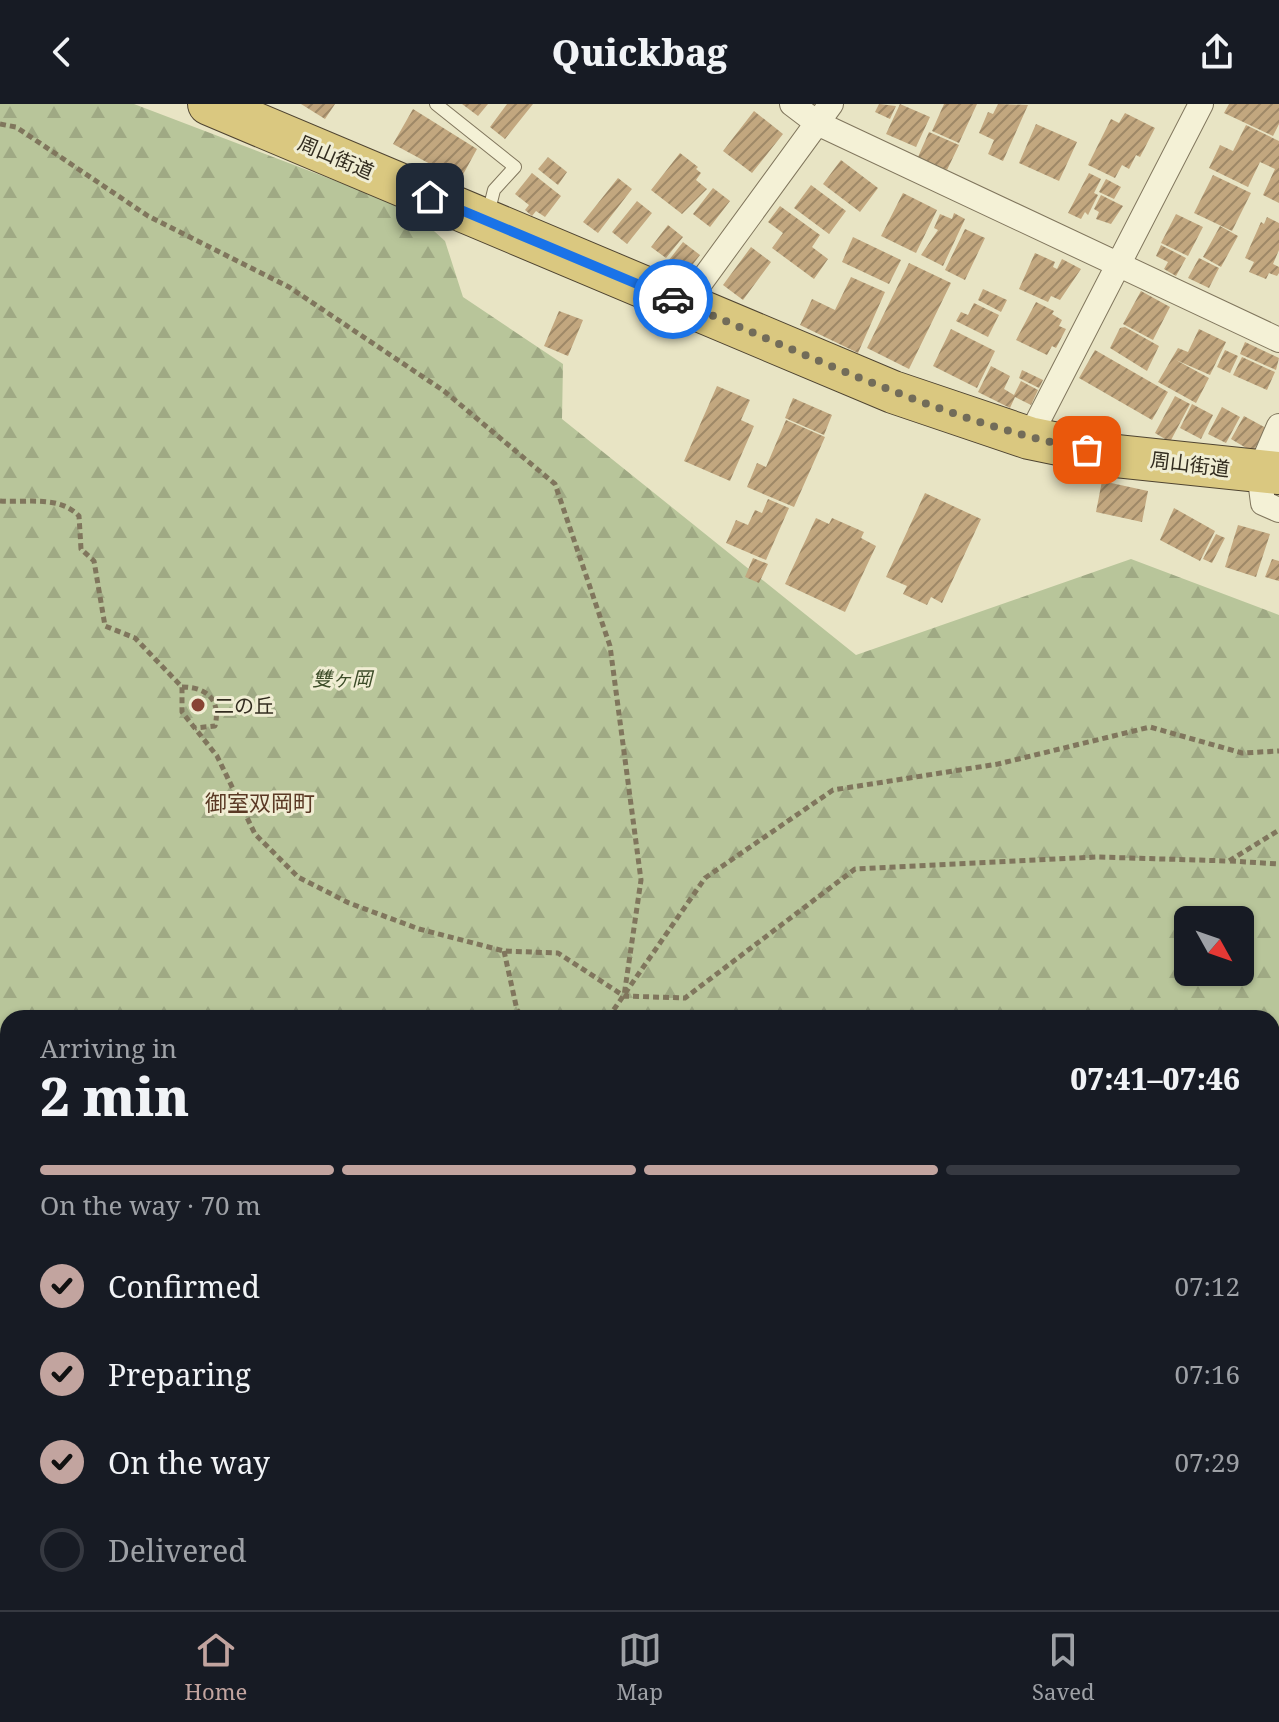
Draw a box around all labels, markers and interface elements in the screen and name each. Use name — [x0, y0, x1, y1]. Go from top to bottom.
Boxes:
text: Quickbag — [551, 28, 728, 77]
icon: back — [40, 30, 84, 74]
icon: share — [1195, 30, 1239, 74]
street label: 周山街道 — [294, 129, 378, 185]
pin — [396, 163, 464, 231]
icon: home — [408, 175, 452, 219]
courier — [633, 259, 713, 339]
icon: car — [651, 277, 695, 321]
pin — [1053, 416, 1121, 484]
icon: bag — [1065, 428, 1109, 472]
street label: 周山街道 — [1149, 446, 1231, 482]
park label: 雙ヶ岡 — [312, 665, 375, 692]
place label: 二の丘 — [214, 692, 274, 719]
marker: 二の丘 — [189, 696, 207, 714]
district label: 御室双岡町 — [205, 787, 315, 817]
north arrow — [1174, 906, 1254, 986]
map controls — [1174, 906, 1254, 986]
text: Arriving in — [40, 1030, 177, 1066]
text: 07:41–07:46 — [1070, 1058, 1240, 1099]
text: 2 min — [40, 1060, 189, 1131]
text: On the way · 70 m — [40, 1187, 261, 1223]
icon: check — [40, 1264, 84, 1308]
text: Confirmed — [108, 1266, 260, 1307]
text: 07:12 — [1174, 1268, 1240, 1304]
icon: check — [40, 1352, 84, 1396]
text: Preparing — [108, 1354, 251, 1395]
text: 07:16 — [1174, 1356, 1240, 1392]
icon: check — [40, 1440, 84, 1484]
text: On the way — [108, 1442, 270, 1483]
text: 07:29 — [1174, 1444, 1240, 1480]
text: Delivered — [108, 1530, 247, 1571]
tab: Home — [185, 1628, 247, 1706]
tab: Map — [616, 1628, 663, 1706]
tab: Saved — [1032, 1628, 1094, 1706]

